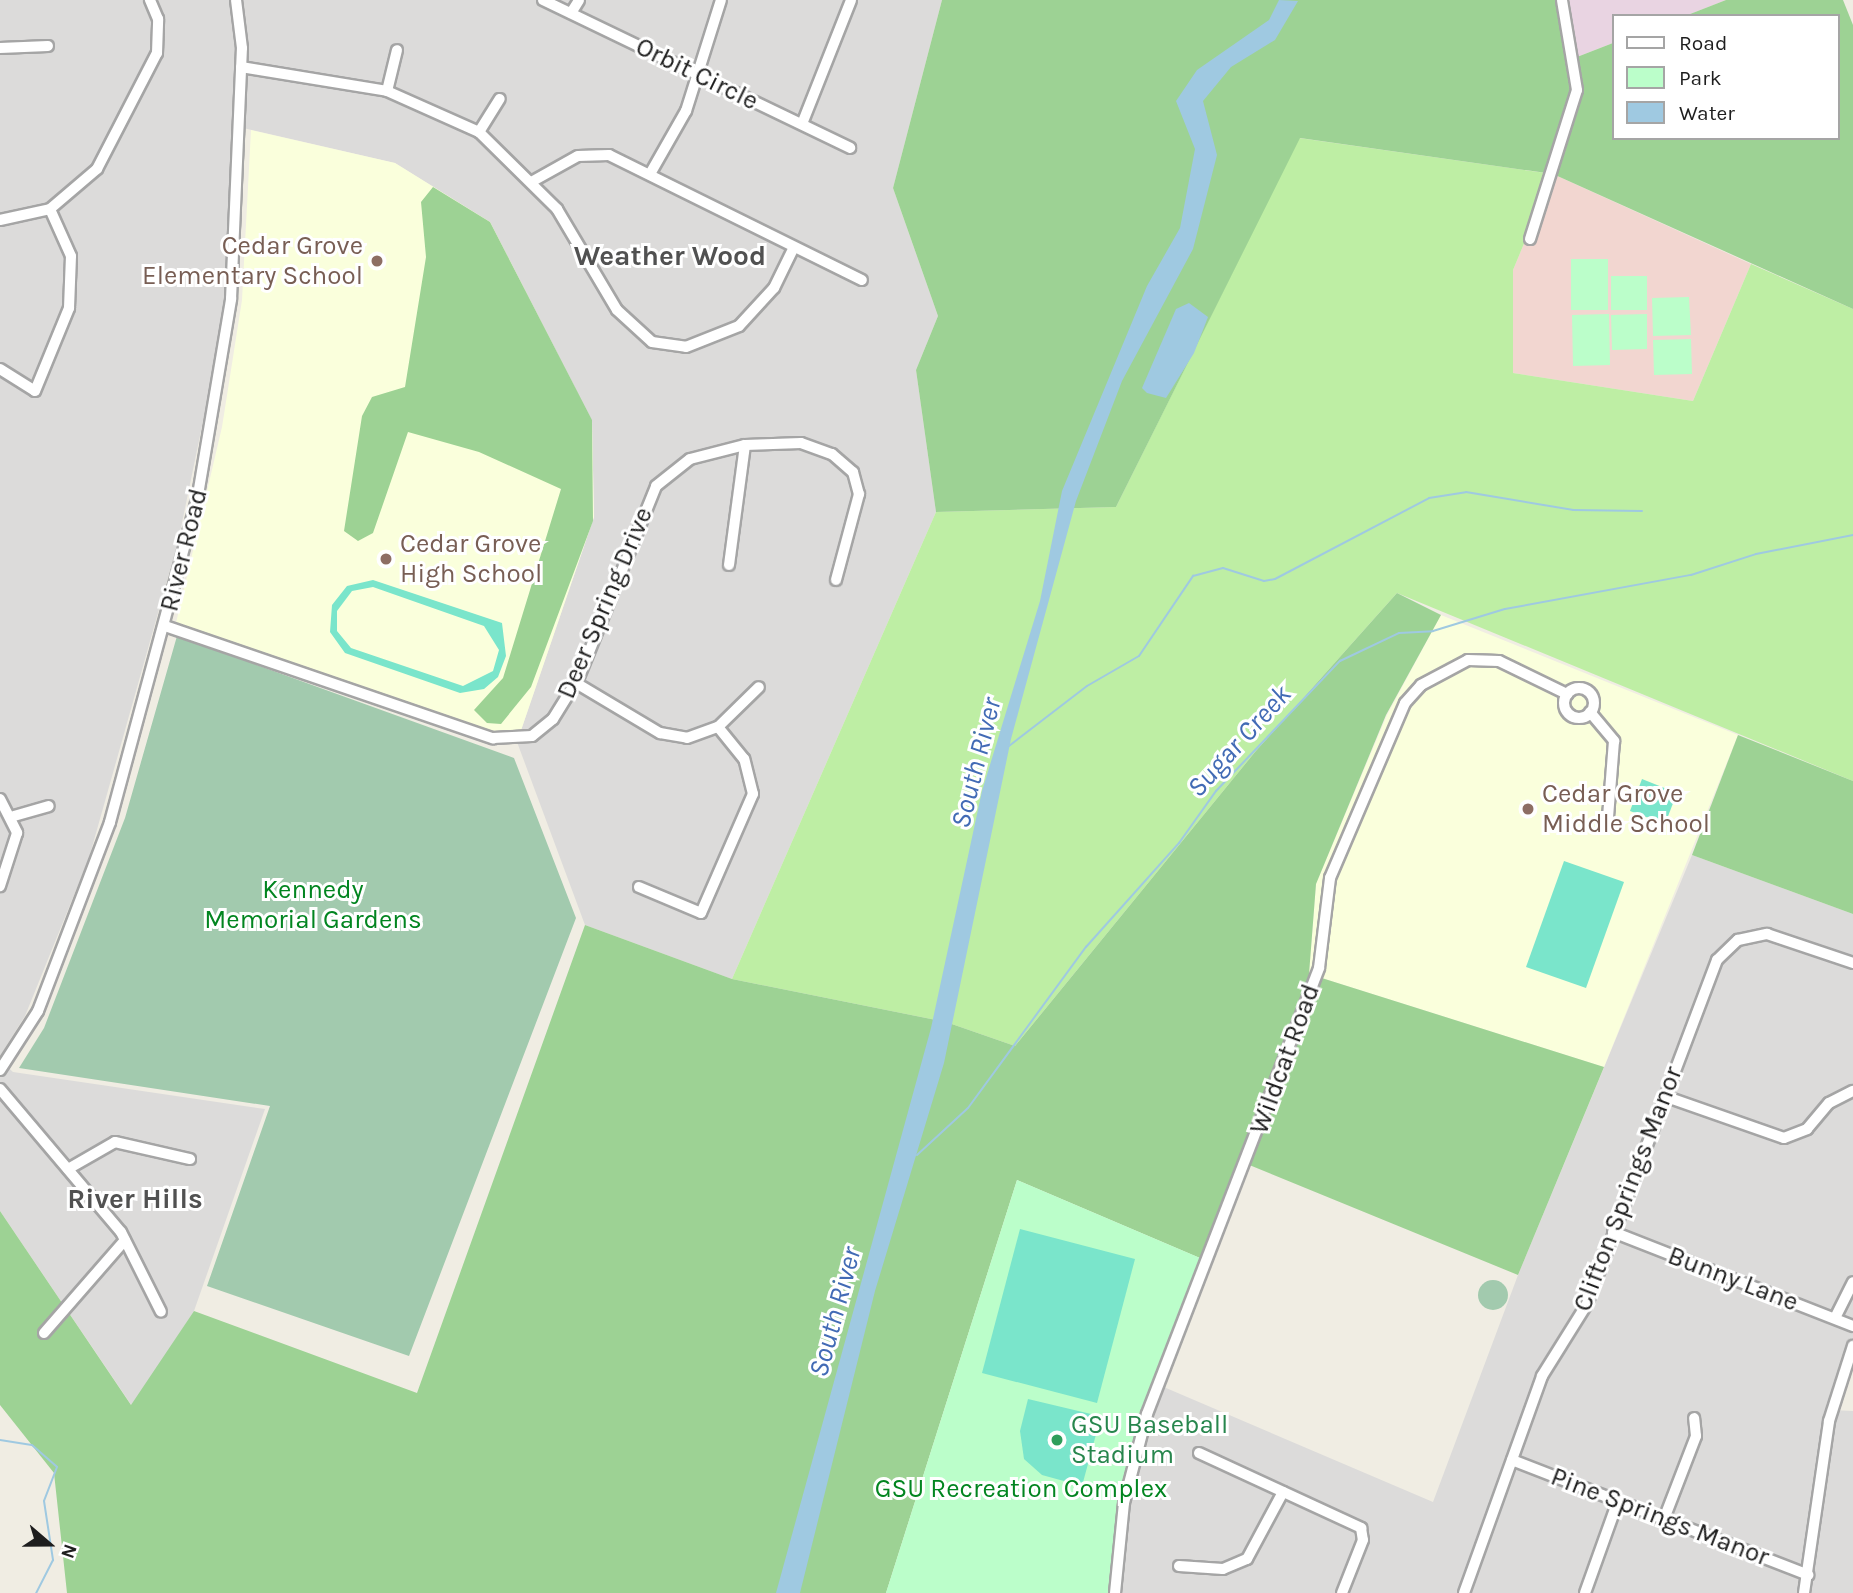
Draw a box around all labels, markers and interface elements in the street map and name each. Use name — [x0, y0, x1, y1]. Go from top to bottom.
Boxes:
legend — [1612, 14, 1839, 140]
street label: Orbit Circle — [631, 31, 763, 117]
text: Road — [1679, 31, 1727, 55]
text: Park — [1679, 66, 1722, 90]
text: Water — [1679, 101, 1735, 125]
place label: Cedar Grove Elementary School — [142, 230, 363, 292]
district label: Weather Wood — [574, 239, 766, 273]
marker: Cedar Grove Elementary School — [369, 253, 385, 269]
street label: River Road — [154, 485, 214, 615]
street label: Deer Spring Drive — [551, 503, 659, 703]
place label: Cedar Grove High School — [400, 528, 542, 590]
marker: Cedar Grove High School — [378, 551, 394, 567]
water label: Sugar Creek — [1180, 678, 1298, 804]
water label: South River — [944, 694, 1008, 832]
place label: Cedar Grove Middle School — [1542, 778, 1710, 840]
marker: Cedar Grove Middle School — [1520, 801, 1536, 817]
park label: Kennedy Memorial Gardens — [204, 874, 422, 936]
street label: Wildcat Road — [1243, 980, 1327, 1138]
street label: Clifton Springs Manor — [1567, 1062, 1689, 1316]
district label: River Hills — [67, 1182, 203, 1216]
street label: Bunny Lane — [1663, 1240, 1803, 1318]
water label: South River — [802, 1243, 868, 1381]
place label: GSU Baseball Stadium — [1071, 1409, 1228, 1470]
marker: GSU Baseball Stadium — [1049, 1432, 1065, 1448]
street label: Pine Springs Manor — [1546, 1461, 1774, 1573]
park label: GSU Recreation Complex — [875, 1473, 1167, 1505]
north arrow — [14, 1509, 84, 1579]
text: N — [56, 1541, 81, 1561]

